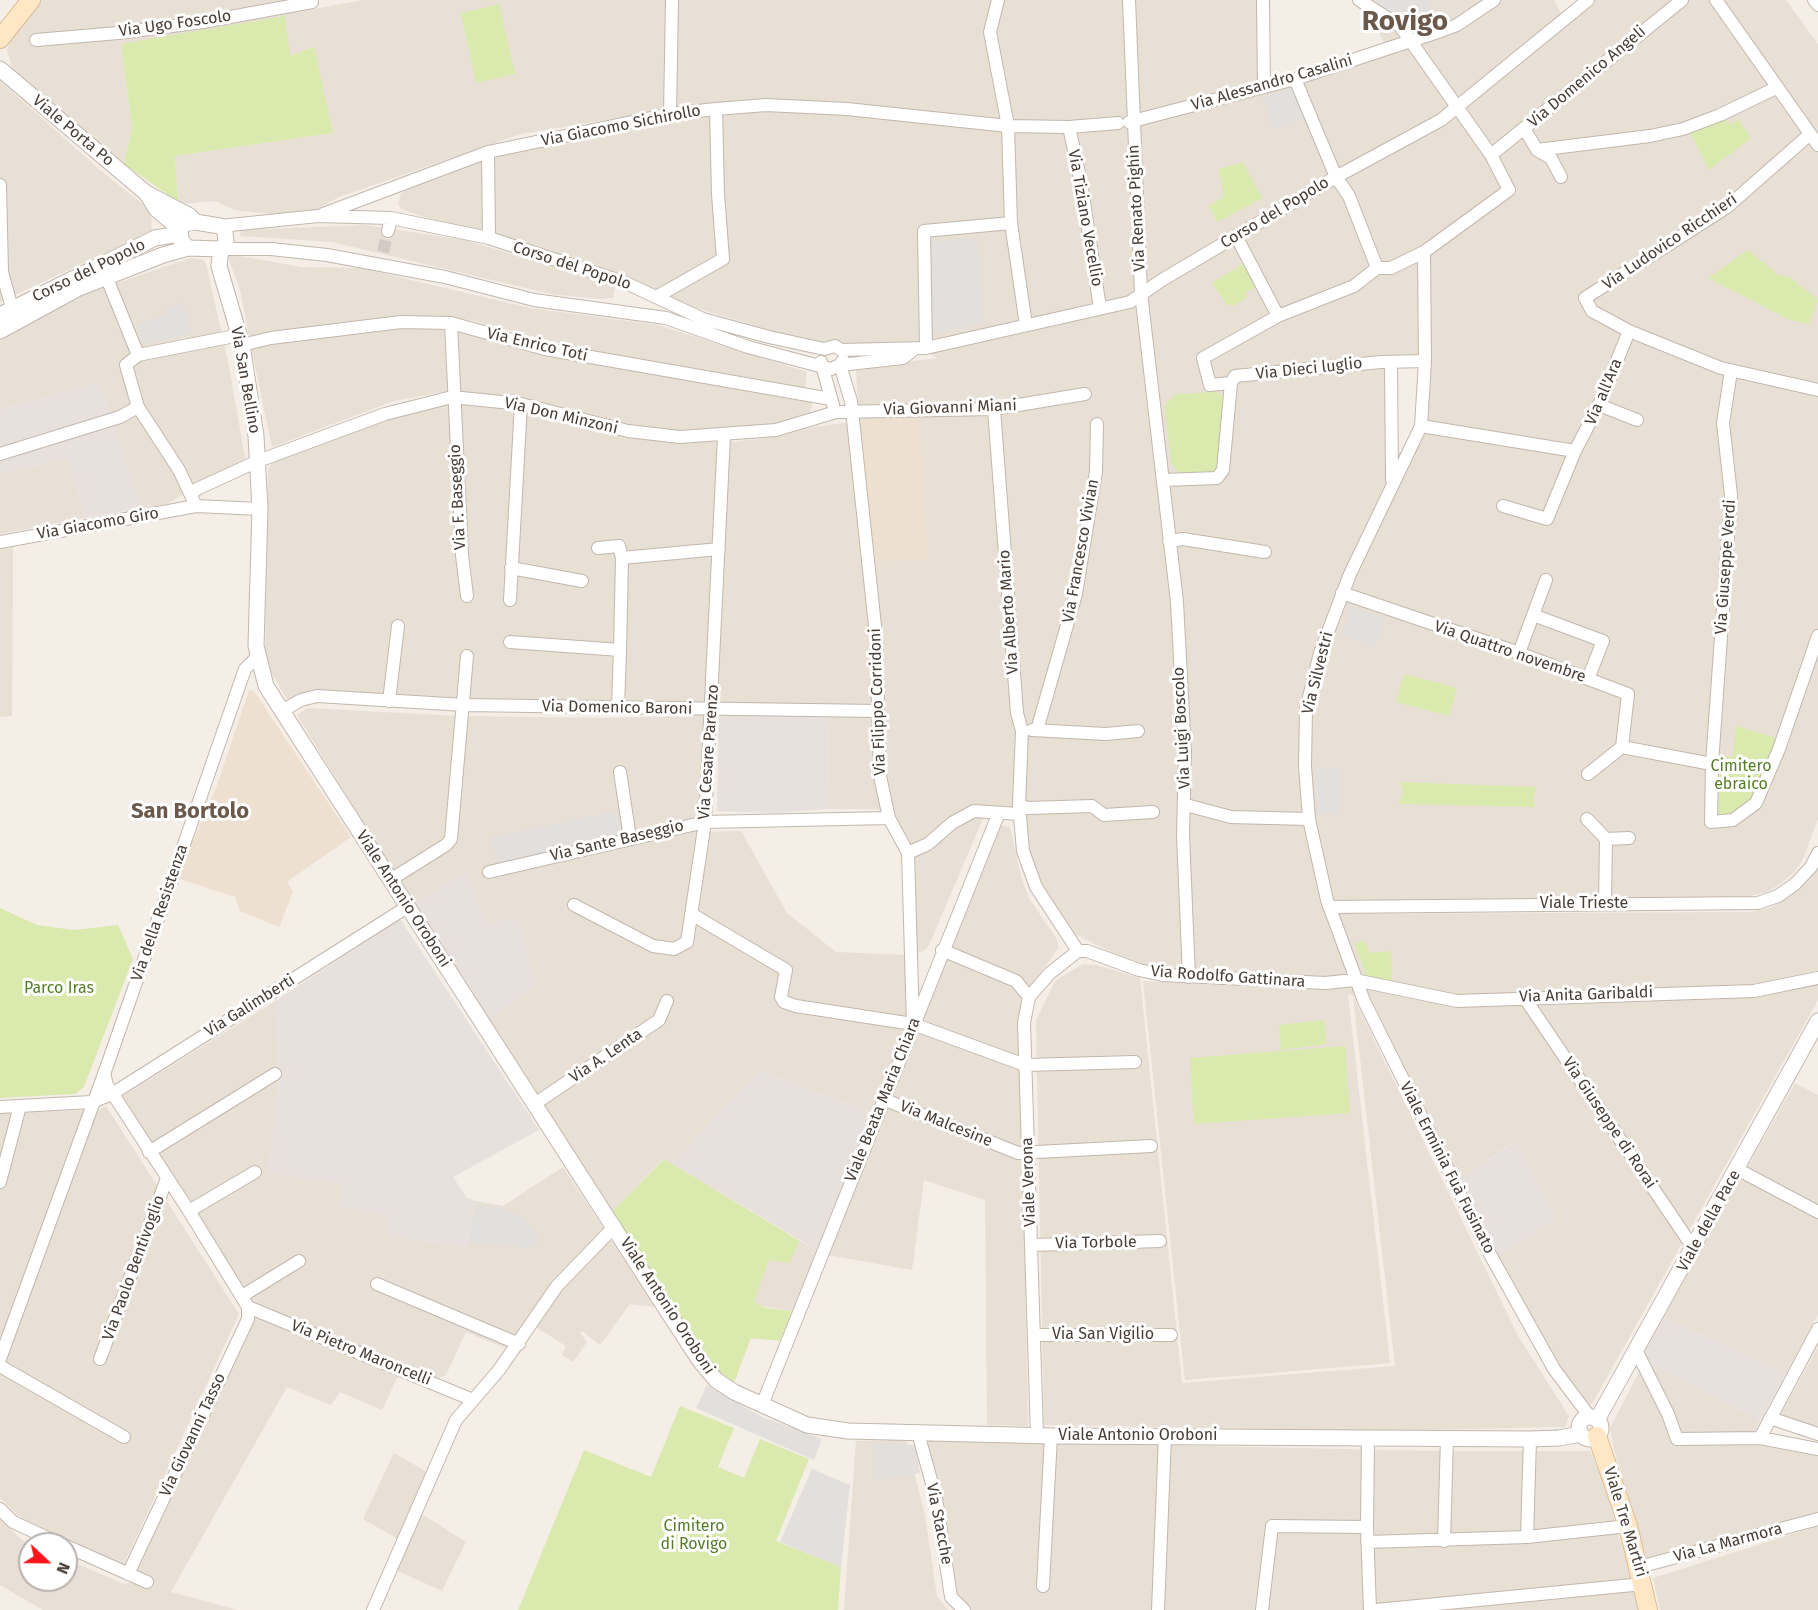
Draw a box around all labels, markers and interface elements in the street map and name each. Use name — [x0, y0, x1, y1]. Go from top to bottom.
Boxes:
district label: Rovigo — [1362, 5, 1448, 39]
street label: Via Ugo Foscolo — [118, 7, 232, 41]
street label: Via Domenico Angeli — [1524, 22, 1650, 132]
street label: Via Alessandro Casalini — [1189, 51, 1355, 115]
street label: Viale Porta Po — [28, 91, 118, 171]
street label: Via Giacomo Sichirollo — [540, 101, 702, 151]
street label: Via Renato Pighin — [1124, 144, 1150, 272]
street label: Via Tiziano Vecellio — [1063, 148, 1107, 288]
street label: Corso del Popolo — [1217, 173, 1333, 253]
street label: Via Ludovico Ricchieri — [1599, 190, 1741, 294]
street label: Corso del Popolo — [29, 235, 149, 307]
street label: Corso del Popolo — [510, 238, 634, 294]
street label: Via Enrico Toti — [485, 324, 589, 366]
street label: Via San Bellino — [226, 325, 264, 435]
street label: Via Dieci luglio — [1255, 354, 1363, 384]
street label: Via all'Ara — [1581, 356, 1627, 428]
street label: Via Don Minzoni — [502, 394, 620, 438]
street label: Via Giovanni Miani — [883, 396, 1017, 420]
street label: Via F. Baseggio — [446, 444, 470, 550]
street label: Via Francesco Vivian — [1059, 478, 1103, 624]
street label: Via Giuseppe Verdi — [1712, 499, 1740, 635]
street label: Via Giacomo Giro — [36, 504, 160, 544]
street label: Via Alberto Mario — [995, 549, 1023, 675]
street label: Via Quattro novembre — [1432, 617, 1588, 687]
street label: Via Filippo Corridoni — [866, 628, 890, 776]
street label: Via Silvestri — [1298, 630, 1338, 716]
street label: Via Luigi Boscolo — [1169, 667, 1195, 789]
street label: Via Cesare Parenzo — [695, 684, 723, 820]
street label: Via Domenico Baroni — [542, 697, 692, 719]
park label: Cimitero ebraico — [1711, 757, 1771, 795]
district label: San Bortolo — [131, 799, 249, 825]
street label: Via Sante Baseggio — [548, 816, 686, 866]
street label: Viale Antonio Oroboni — [352, 827, 454, 971]
street label: Via della Resistenza — [128, 842, 192, 984]
street label: Viale Trieste — [1540, 894, 1628, 914]
street label: Via Rodolfo Gattinara — [1150, 962, 1306, 992]
street label: Via Galimberti — [201, 971, 299, 1041]
park label: Parco Iras — [24, 979, 94, 999]
street label: Via Anita Garibaldi — [1519, 983, 1653, 1007]
street label: Viale Beata Maria Chiara — [841, 1015, 925, 1185]
street label: Via A. Lenta — [566, 1025, 646, 1087]
street label: Via Giuseppe di Rorai — [1558, 1054, 1660, 1192]
street label: Viale Erminia Fuà Fusinato — [1395, 1079, 1499, 1257]
street label: Via Malcesine — [897, 1097, 995, 1151]
street label: Viale Verona — [1018, 1137, 1040, 1227]
street label: Viale della Pace — [1673, 1167, 1745, 1275]
street label: Via Paolo Bentivoglio — [99, 1193, 169, 1343]
street label: Via Torbole — [1055, 1233, 1137, 1253]
street label: Viale Antonio Oroboni — [616, 1234, 718, 1378]
street label: Via Pietro Maroncelli — [288, 1316, 434, 1390]
street label: Via San Vigilio — [1052, 1325, 1154, 1345]
street label: Via Giovanni Tasso — [156, 1370, 230, 1500]
street label: Viale Antonio Oroboni — [1058, 1426, 1218, 1446]
street label: Viale Tre Martiri — [1599, 1465, 1651, 1579]
street label: Via Stacche — [922, 1482, 956, 1566]
park label: Cimitero di Rovigo — [661, 1517, 727, 1555]
street label: Via La Marmora — [1672, 1519, 1784, 1567]
north arrow — [18, 1532, 78, 1592]
text: N — [53, 1560, 74, 1577]

